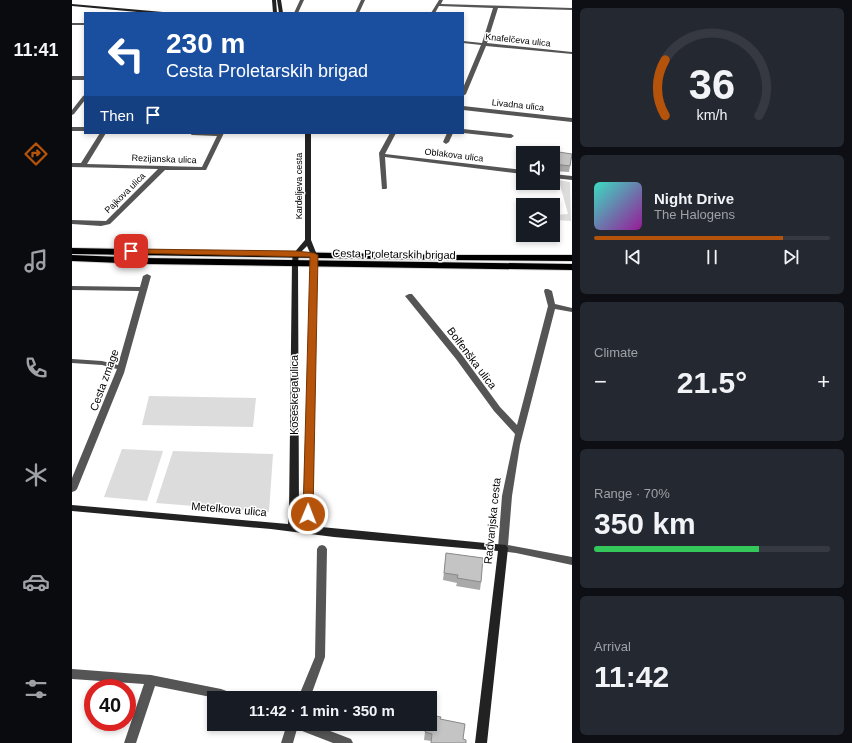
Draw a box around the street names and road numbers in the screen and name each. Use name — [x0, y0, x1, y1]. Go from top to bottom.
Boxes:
street label: Knafelčeva ulica — [485, 32, 551, 48]
street label: Livadna ulica — [491, 97, 545, 113]
street label: Oblakova ulica — [424, 146, 484, 164]
street label: Rezijanska ulica — [131, 153, 197, 165]
street label: Kardeljeva cesta — [294, 153, 304, 219]
street label: Pajkova ulica — [103, 171, 147, 215]
street label: Cesta Proletarskih brigad — [332, 247, 456, 261]
street label: Bolfenška ulica — [445, 325, 500, 392]
street label: Cesta zmage — [87, 347, 121, 413]
street label: Koseskega ulica — [288, 354, 300, 435]
street label: Radvanjska cesta — [481, 476, 503, 565]
street label: Metelkova ulica — [191, 500, 268, 518]

